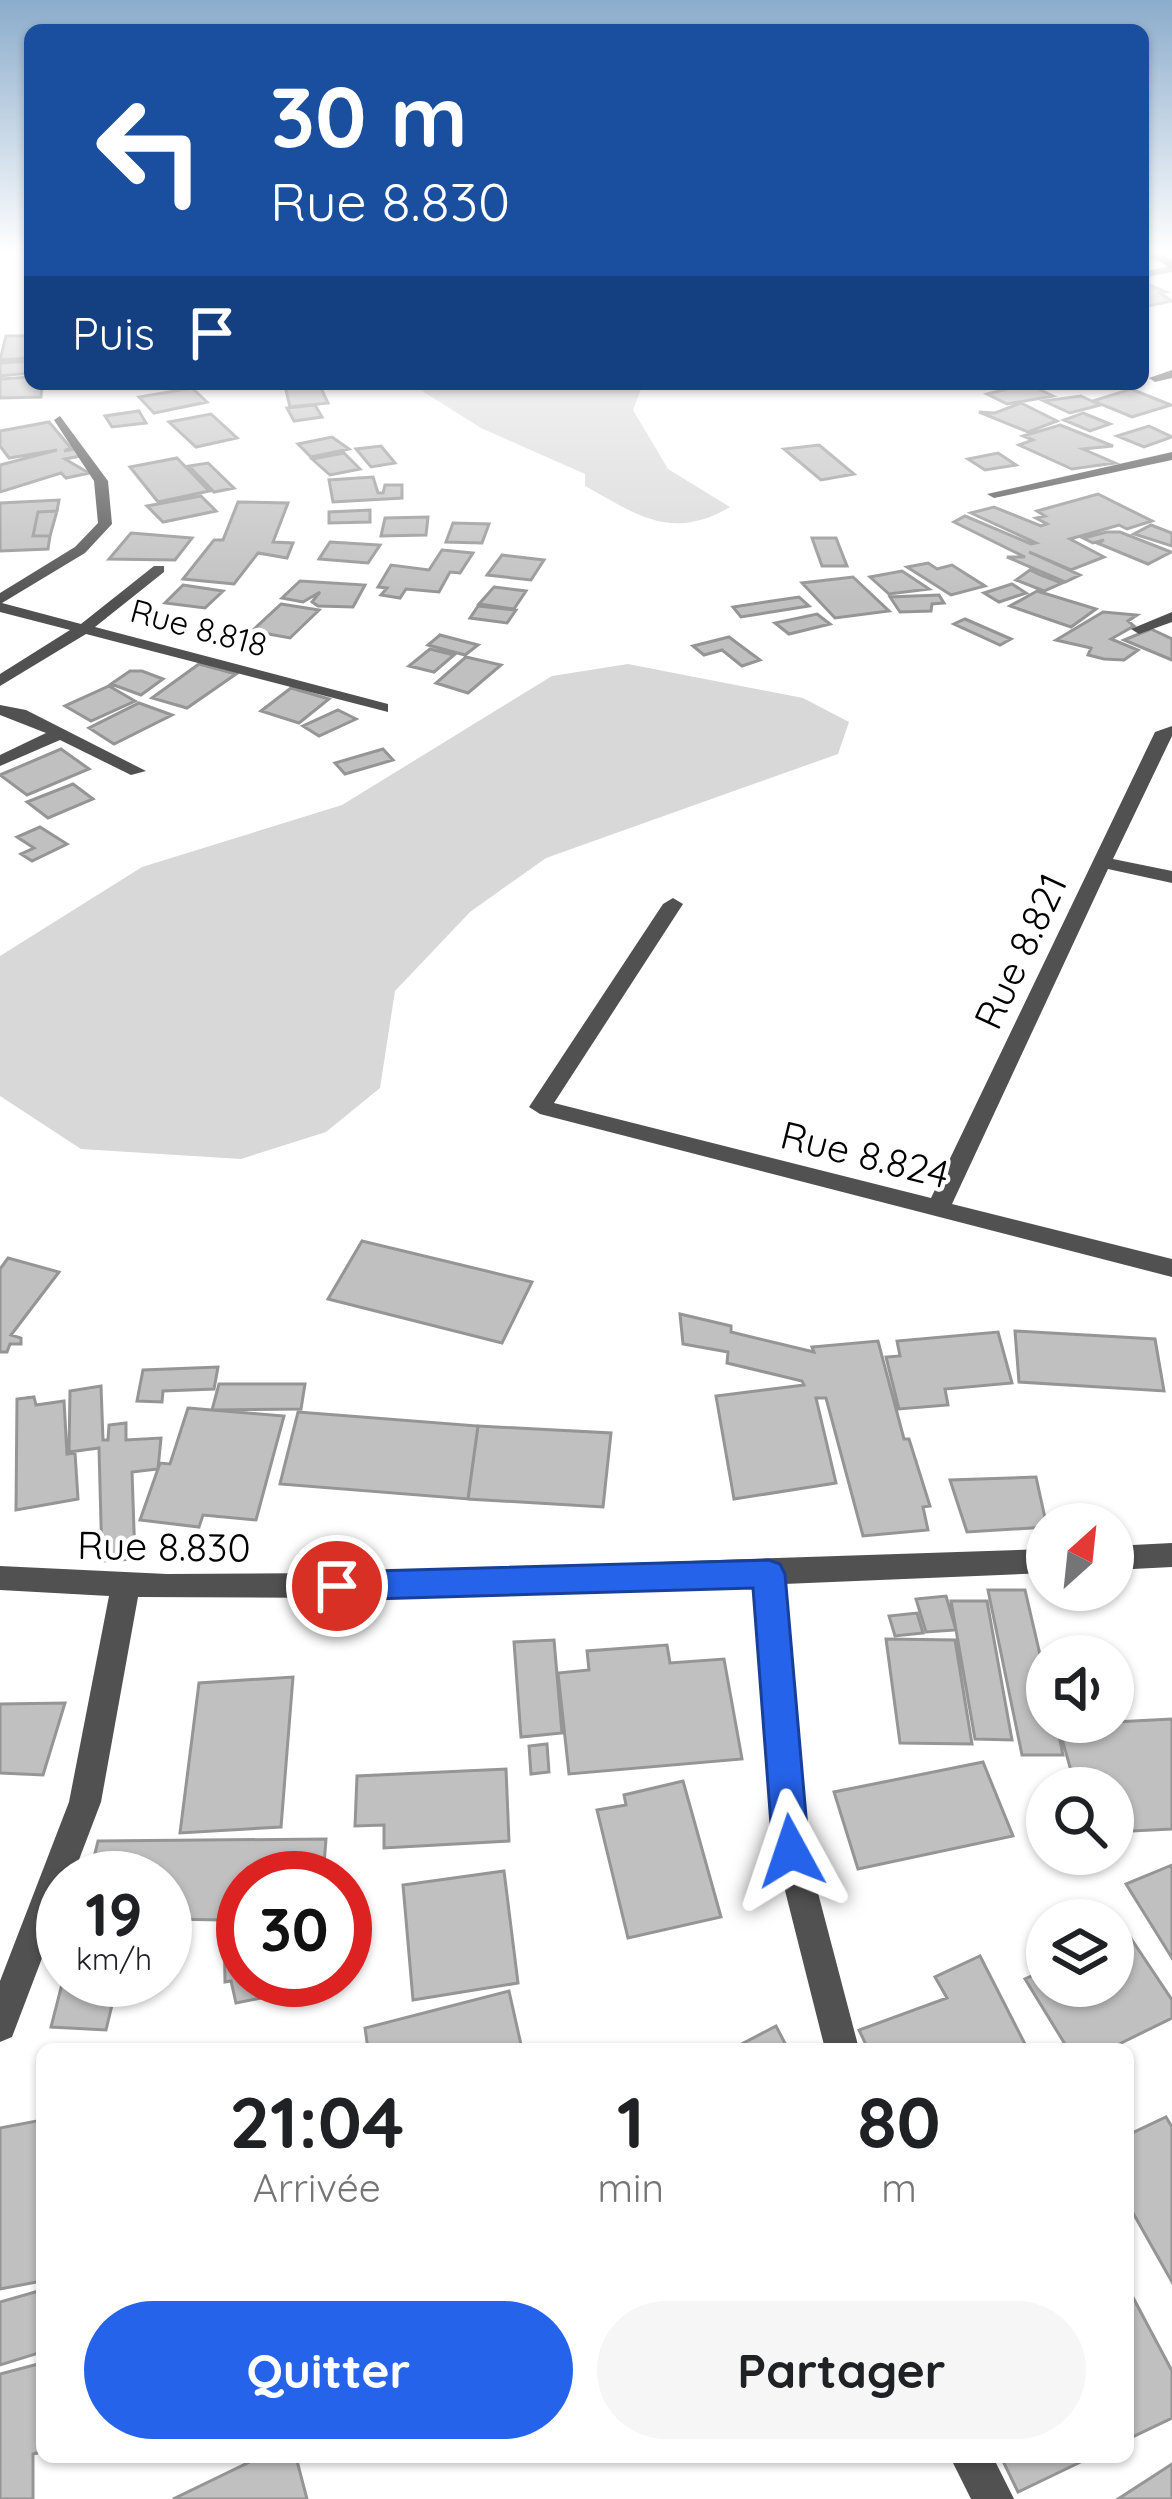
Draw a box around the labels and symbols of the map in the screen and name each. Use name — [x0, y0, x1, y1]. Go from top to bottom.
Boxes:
street label: Rue 8.818 — [126, 589, 272, 665]
street label: Rue 8.821 — [963, 866, 1077, 1036]
street label: Rue 8.824 — [776, 1109, 954, 1199]
north arrow — [1026, 1503, 1134, 1611]
street label: Rue 8.830 — [77, 1520, 251, 1572]
pin — [286, 1535, 388, 1637]
position arrow — [728, 1788, 854, 1914]
speed limit sign: 30 — [216, 1851, 372, 2007]

